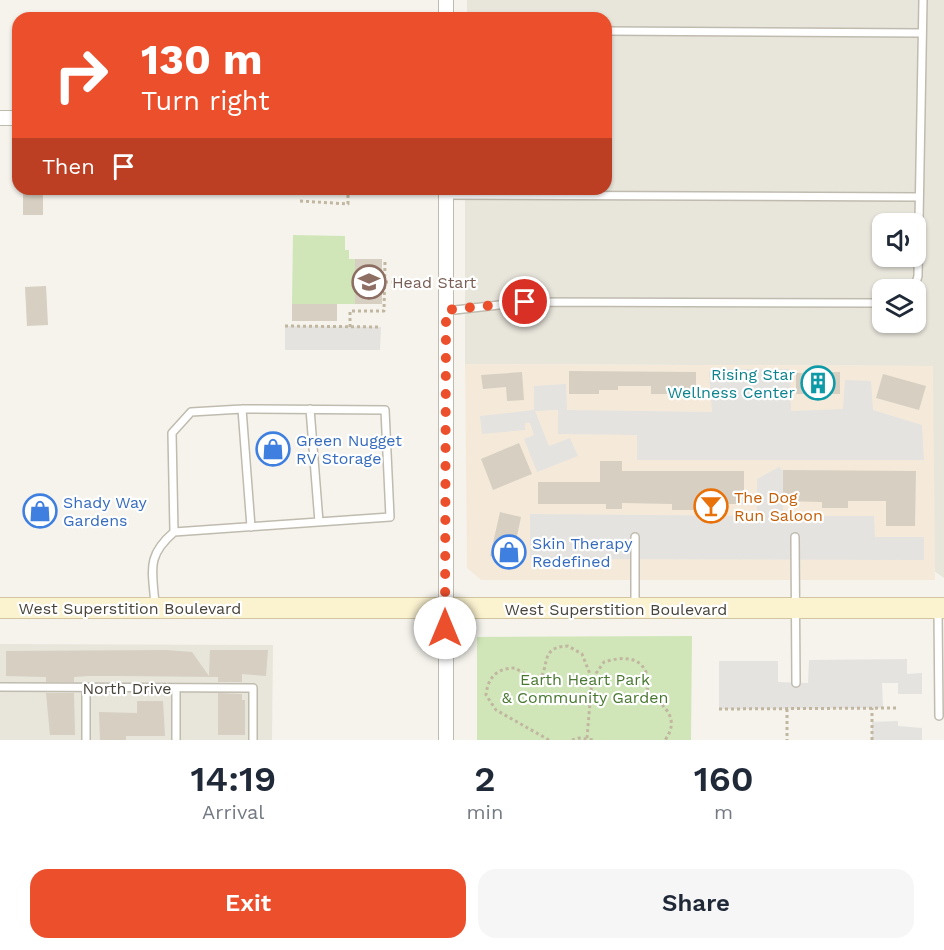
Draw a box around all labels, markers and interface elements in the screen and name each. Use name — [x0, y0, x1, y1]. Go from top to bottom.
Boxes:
text: 130 m — [141, 35, 263, 84]
icon: right — [42, 36, 120, 114]
text: Turn right — [141, 85, 270, 117]
icon: arrive — [107, 150, 140, 183]
text: Then — [42, 154, 95, 179]
map controls — [872, 213, 926, 333]
button: sound — [872, 213, 926, 267]
school or university icon: Head Start — [351, 264, 387, 300]
place label: Head Start — [392, 273, 476, 292]
pin — [499, 276, 550, 327]
button: layers — [872, 279, 926, 333]
icon: arrive — [508, 285, 541, 318]
place label: Rising Star Wellness Center — [667, 365, 795, 402]
building icon: Rising Star Wellness Center — [800, 365, 836, 401]
shop icon: Green Nugget RV Storage — [255, 431, 291, 467]
place label: Green Nugget RV Storage — [296, 431, 402, 468]
bar icon: The Dog Run Saloon — [693, 488, 729, 524]
place label: The Dog Run Saloon — [734, 488, 823, 525]
shop icon: Shady Way Gardens — [22, 493, 58, 529]
place label: Shady Way Gardens — [63, 493, 148, 530]
shop icon: Skin Therapy Redefined — [491, 534, 527, 570]
place label: Skin Therapy Redefined — [532, 534, 633, 571]
position arrow — [413, 596, 477, 660]
street label: West Superstition Boulevard — [19, 599, 241, 618]
street label: West Superstition Boulevard — [505, 600, 727, 619]
park label: Earth Heart Park & Community Garden — [502, 670, 668, 707]
street label: North Drive — [82, 679, 172, 698]
text: 14:19 — [190, 758, 276, 800]
text: 2 — [474, 758, 496, 800]
text: 160 — [694, 758, 754, 800]
text: Arrival — [202, 800, 264, 824]
text: min — [467, 800, 503, 824]
text: m — [714, 800, 733, 824]
button: Exit — [30, 869, 466, 938]
button: Share — [478, 869, 914, 938]

